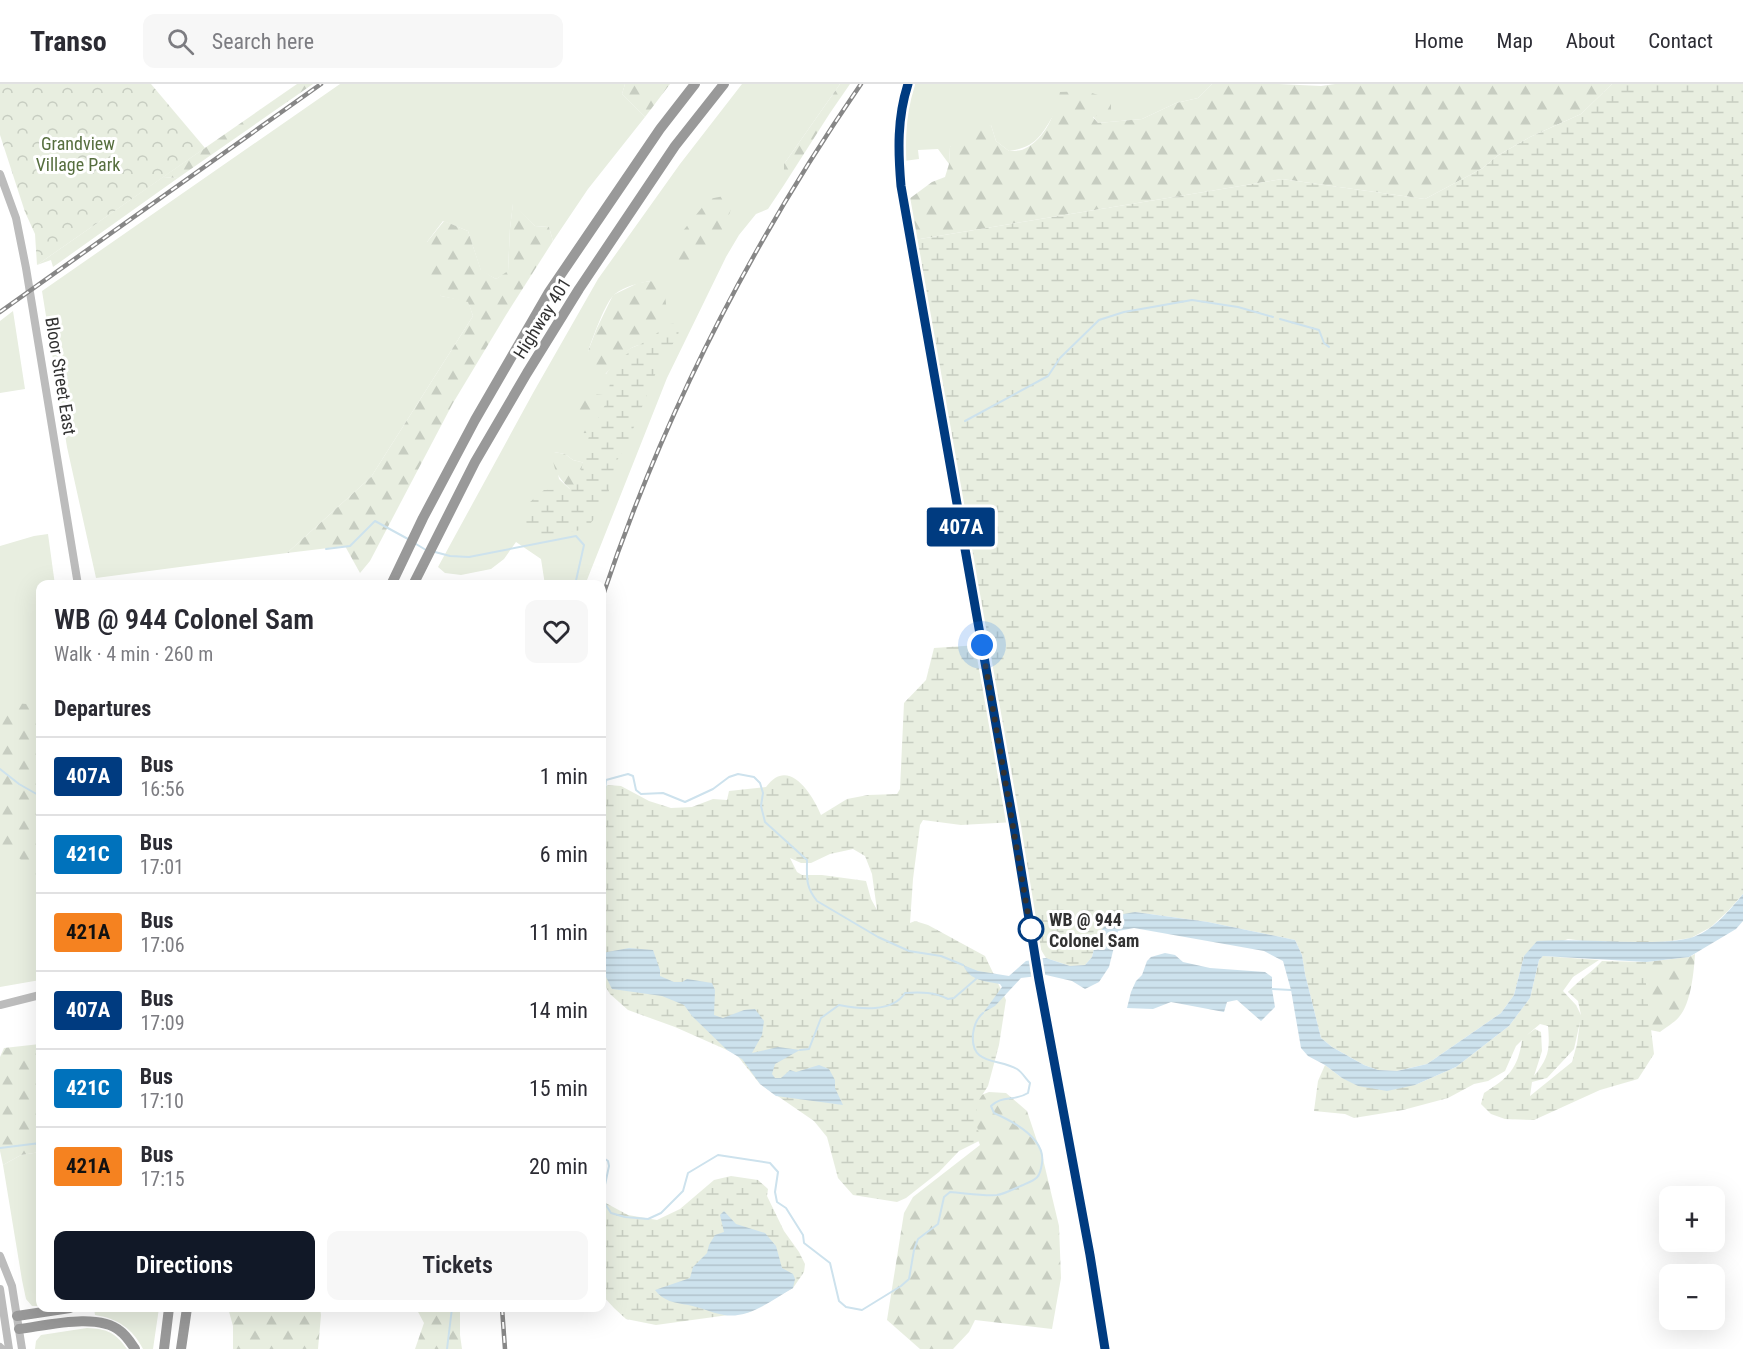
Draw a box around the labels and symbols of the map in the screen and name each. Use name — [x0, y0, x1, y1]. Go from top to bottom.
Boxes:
park label: Grandview Village Park — [36, 133, 120, 175]
street label: Highway 401 — [509, 274, 575, 362]
street label: Bloor Street East — [41, 316, 81, 436]
line badge: 407A — [919, 508, 1003, 546]
your location — [967, 630, 997, 660]
place label: WB @ 944 Colonel Sam — [1049, 909, 1139, 951]
marker: WB @ 944 Colonel Sam — [1018, 916, 1044, 942]

